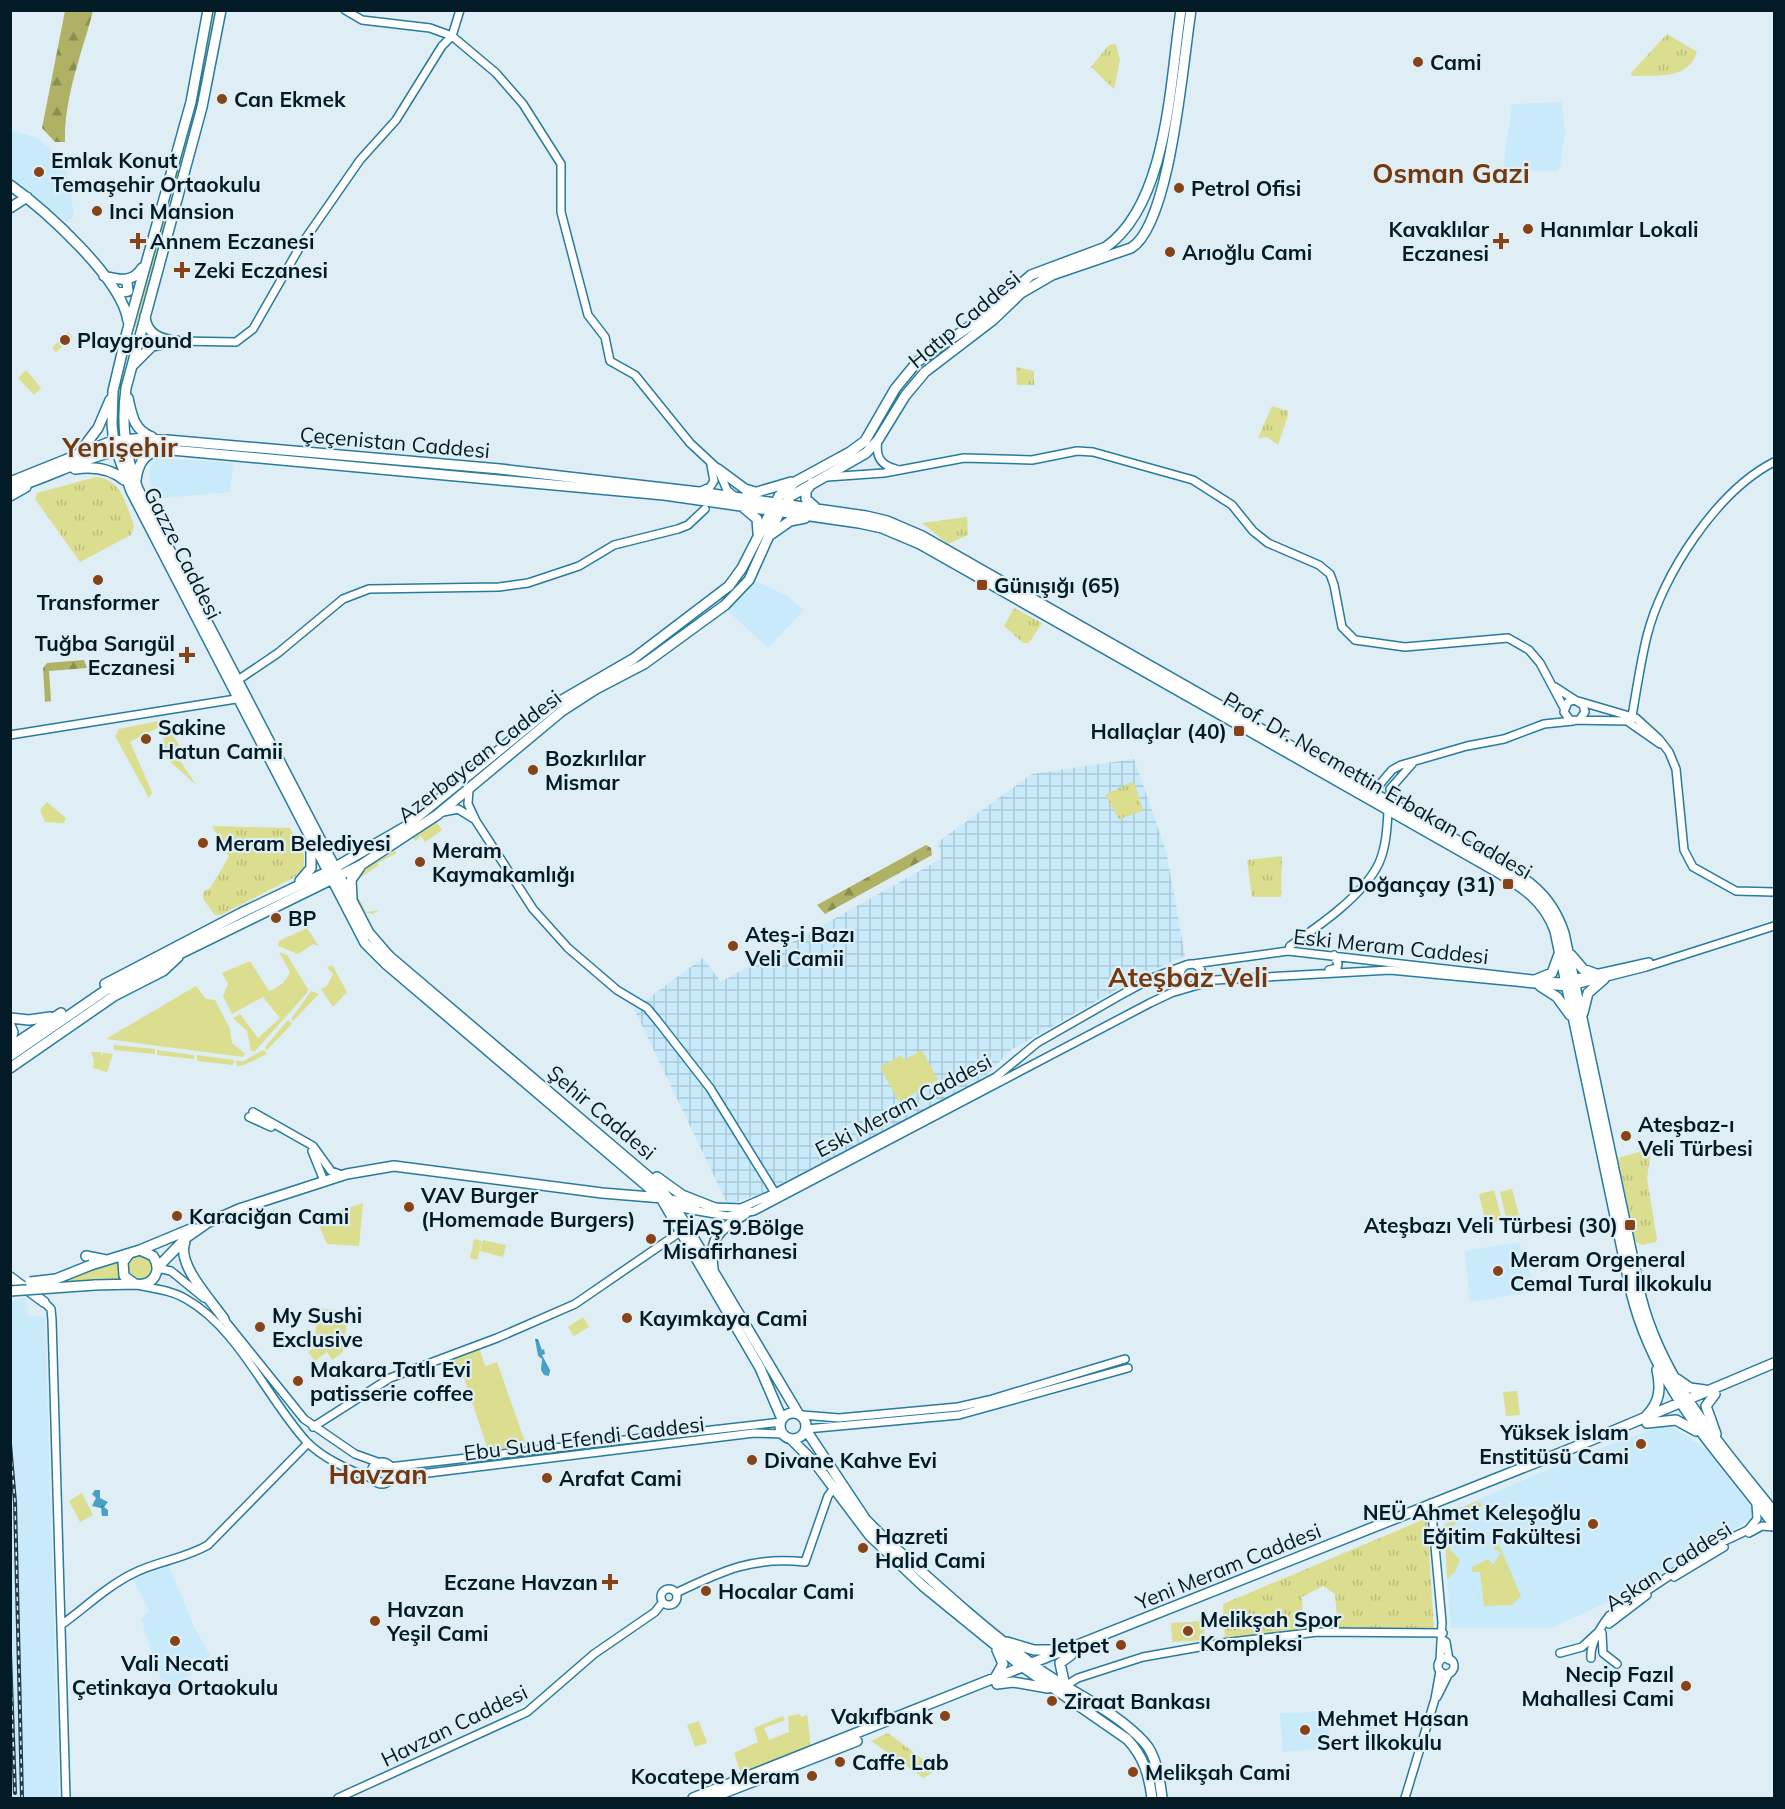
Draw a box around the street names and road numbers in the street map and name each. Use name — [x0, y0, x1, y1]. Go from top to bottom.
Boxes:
street label: Hatıp Caddesi — [903, 265, 1025, 373]
street label: Çeçenistan Caddesi — [299, 421, 491, 463]
street label: Gazze Caddesi — [138, 482, 228, 624]
street label: Azerbaycan Caddesi — [392, 684, 566, 828]
street label: Prof. Dr. Necmettin Erbakan Caddesi — [1219, 686, 1537, 884]
street label: Eski Meram Caddesi — [1292, 923, 1490, 969]
street label: Eski Meram Caddesi — [810, 1048, 996, 1162]
street label: Şehir Caddesi — [542, 1059, 662, 1165]
street label: Ebu Suud Efendi Caddesi — [462, 1410, 706, 1466]
street label: Aşkan Caddesi — [1600, 1515, 1736, 1617]
street label: Yeni Meram Caddesi — [1131, 1517, 1324, 1615]
street label: Havzan Caddesi — [377, 1678, 531, 1772]

